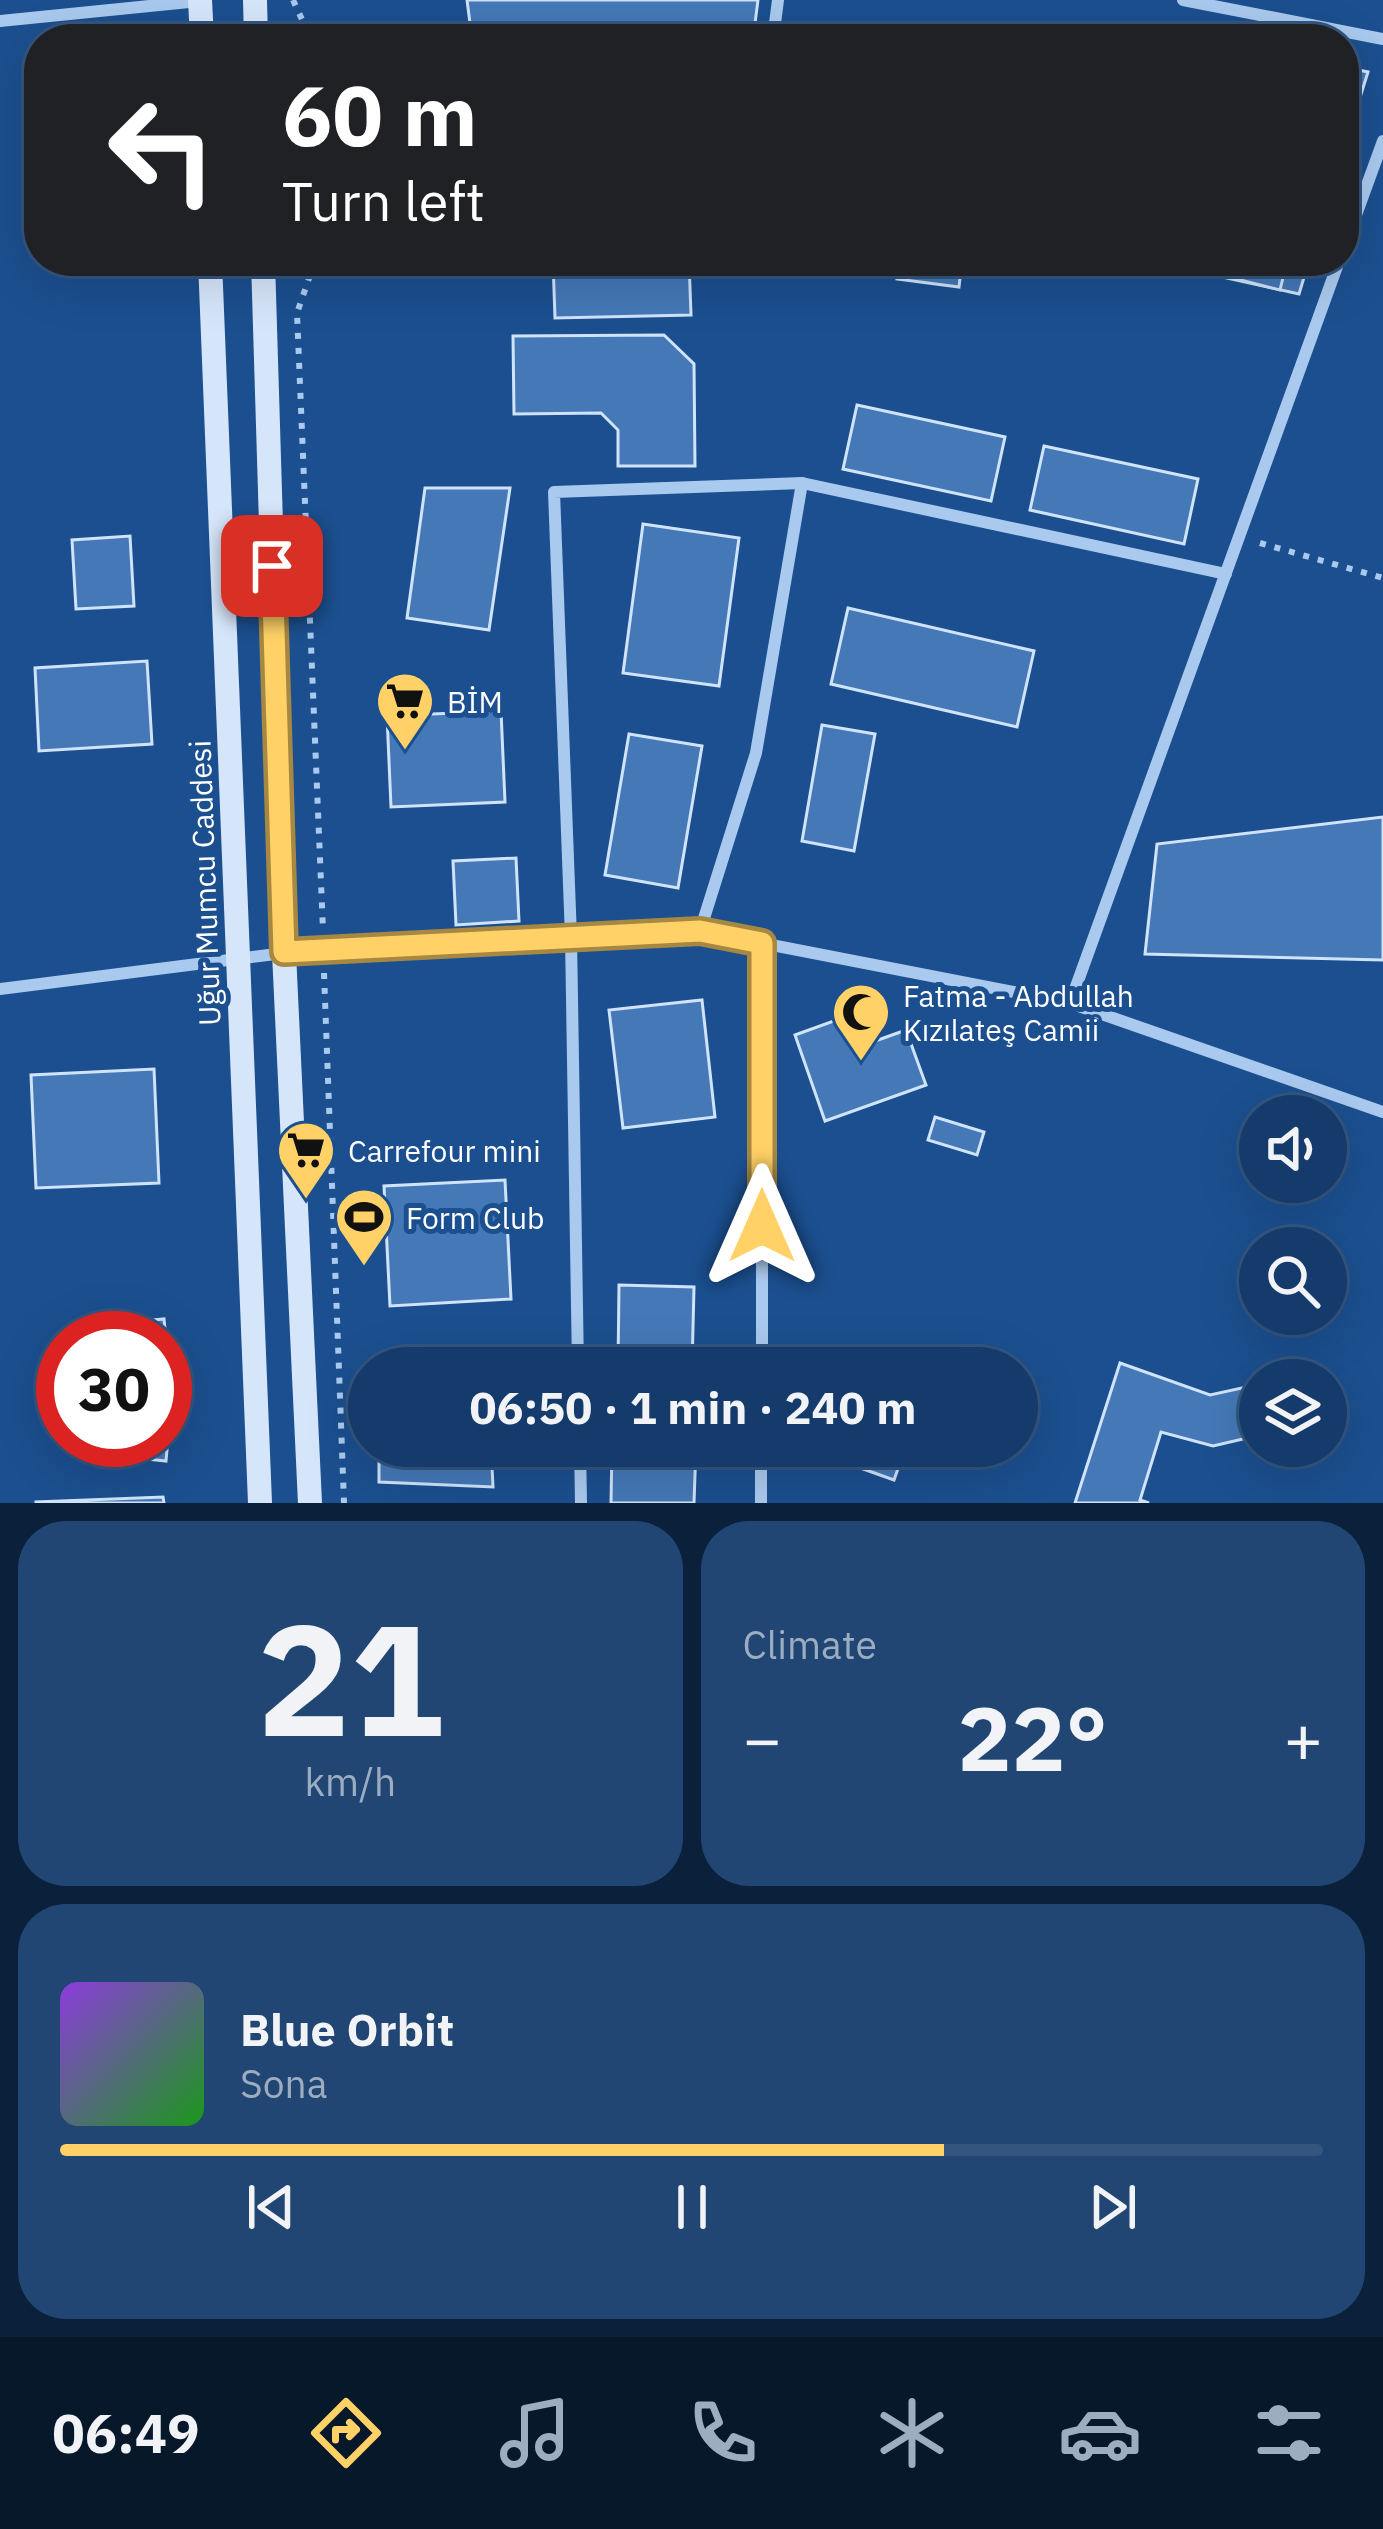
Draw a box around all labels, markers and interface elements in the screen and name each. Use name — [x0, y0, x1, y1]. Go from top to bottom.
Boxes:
text: 60 m — [282, 60, 478, 169]
icon: left — [84, 72, 240, 228]
text: Turn left — [282, 166, 485, 236]
pin — [221, 515, 323, 617]
icon: arrive — [239, 533, 305, 599]
supermarket icon: BİM — [374, 670, 436, 752]
place label: BİM — [447, 682, 503, 721]
street label: Uğur Mumcu Caddesi — [180, 740, 228, 1026]
place label: Fatma - Abdullah Kızılateş Camii — [903, 976, 1134, 1049]
mosque icon: Fatma - Abdullah Kızılateş Camii — [830, 981, 892, 1063]
map controls — [1239, 1095, 1347, 1467]
button: sound — [1239, 1095, 1347, 1203]
supermarket icon: Carrefour mini — [275, 1119, 337, 1201]
place label: Carrefour mini — [348, 1131, 541, 1170]
position arrow — [699, 1163, 825, 1289]
sports icon: Form Club — [333, 1186, 395, 1268]
place label: Form Club — [406, 1198, 544, 1237]
button: search — [1239, 1227, 1347, 1335]
speed limit sign: 30 — [36, 1311, 192, 1467]
button: layers — [1239, 1359, 1347, 1467]
text: 06:50 · 1 min · 240 m — [470, 1378, 916, 1436]
text: 21 — [257, 1576, 444, 1779]
text: Climate — [743, 1619, 877, 1670]
text: 22° — [958, 1679, 1108, 1796]
text: − — [743, 1695, 782, 1781]
text: + — [1283, 1695, 1323, 1781]
text: km/h — [304, 1756, 396, 1807]
text: Blue Orbit — [240, 2000, 454, 2058]
text: Sona — [240, 2058, 327, 2109]
icon: previous — [238, 2174, 304, 2240]
icon: pause — [659, 2174, 725, 2240]
icon: next — [1080, 2174, 1146, 2240]
icon: directions — [304, 2391, 388, 2475]
icon: music — [493, 2391, 577, 2475]
icon: phone — [681, 2391, 765, 2475]
icon: climate — [870, 2391, 954, 2475]
icon: car — [1058, 2391, 1142, 2475]
icon: filters — [1247, 2391, 1331, 2475]
text: 06:49 — [52, 2398, 200, 2468]

